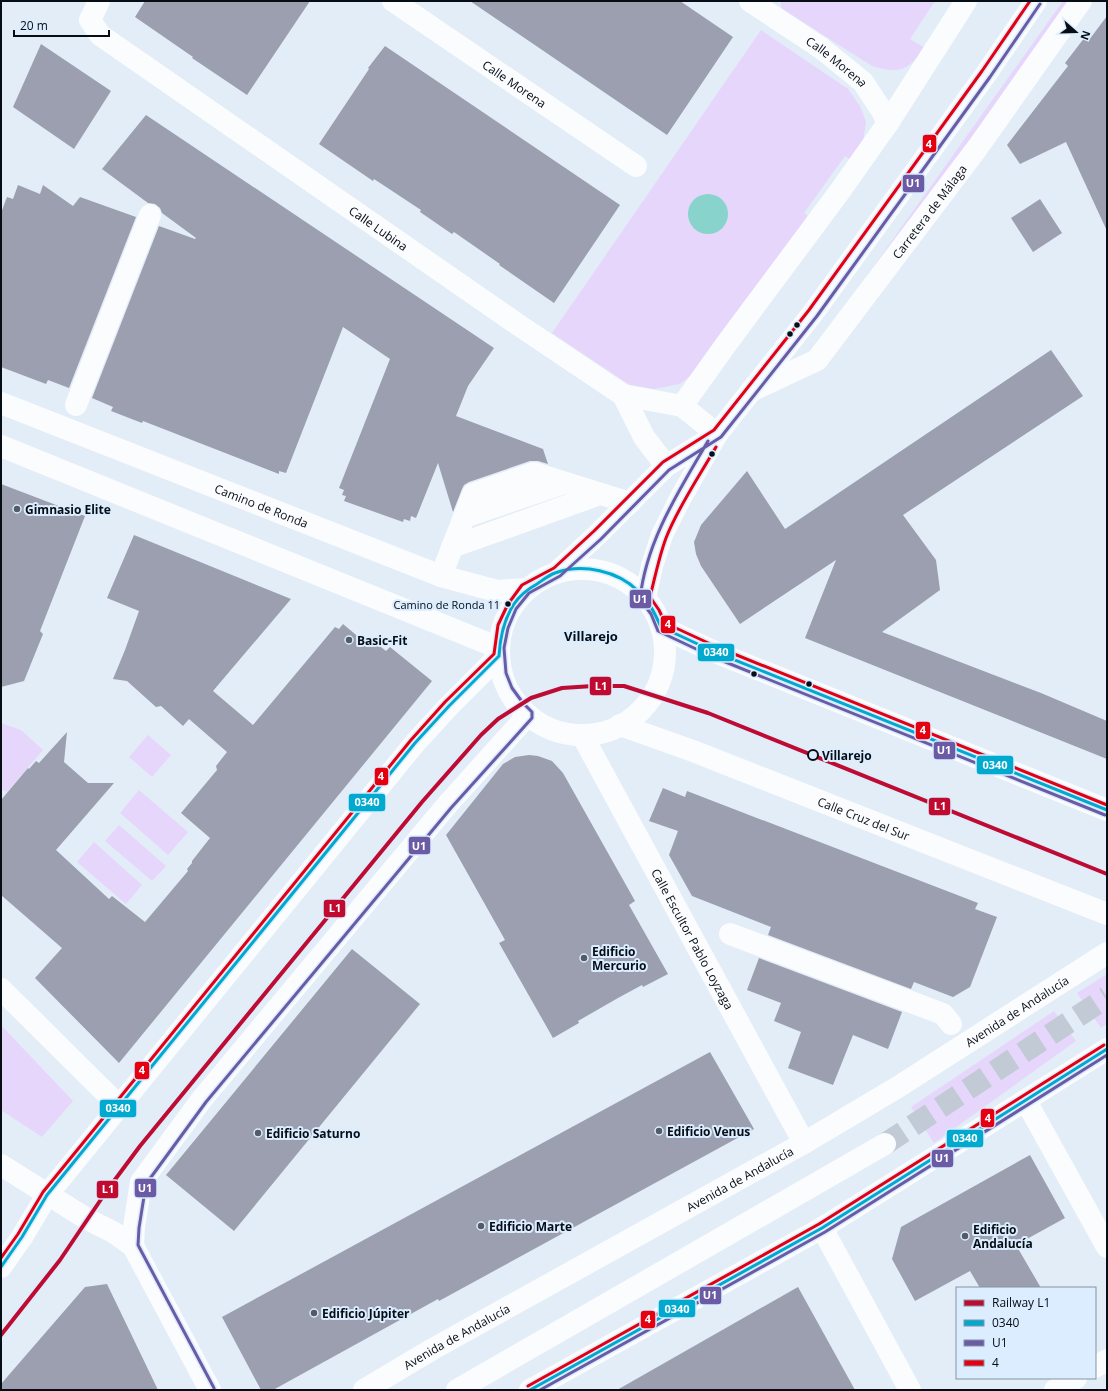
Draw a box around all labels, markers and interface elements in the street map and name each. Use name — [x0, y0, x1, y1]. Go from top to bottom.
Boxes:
scale bar — [14, 12, 109, 38]
north arrow — [1056, 12, 1096, 52]
text: 20 m — [20, 17, 48, 34]
text: N — [1077, 29, 1094, 42]
street label: Calle Morena — [803, 32, 872, 90]
street label: Calle Morena — [479, 56, 550, 111]
line badge: 4 — [922, 134, 937, 153]
text: 4 — [926, 136, 933, 151]
street label: Carretera de Málaga — [888, 161, 970, 262]
line badge: U1 — [902, 174, 925, 193]
text: U1 — [906, 175, 920, 190]
street label: Calle Lubina — [346, 202, 411, 254]
unlabelled marker — [792, 320, 802, 330]
unlabelled marker — [785, 329, 795, 339]
unlabelled marker — [707, 449, 717, 459]
street label: Camino de Ronda — [212, 479, 311, 532]
place label: Gimnasio Elite — [25, 501, 111, 518]
marker: Gimnasio Elite — [12, 504, 22, 514]
line badge: U1 — [629, 589, 652, 609]
text: U1 — [633, 591, 647, 606]
place label: Camino de Ronda 11 — [394, 597, 500, 612]
marker: Camino de Ronda 11 — [503, 599, 513, 609]
line badge: 4 — [660, 615, 676, 634]
text: 4 — [665, 616, 672, 631]
district label: Villarejo — [564, 627, 618, 645]
place label: Basic-Fit — [357, 632, 407, 649]
marker: Basic-Fit — [344, 635, 354, 645]
line badge: 0340 — [697, 643, 735, 662]
text: 0340 — [703, 644, 729, 659]
unlabelled marker — [749, 669, 759, 679]
line badge: L1 — [589, 676, 612, 696]
text: L1 — [595, 678, 607, 693]
unlabelled marker — [804, 679, 814, 689]
line badge: 4 — [915, 721, 931, 740]
text: 4 — [920, 722, 927, 737]
line badge: U1 — [933, 741, 956, 760]
text: U1 — [937, 742, 951, 757]
place label: Villarejo — [822, 747, 872, 764]
marker: Villarejo — [807, 749, 819, 761]
line badge: 0340 — [976, 755, 1014, 775]
text: 0340 — [982, 757, 1008, 772]
line badge: 4 — [374, 767, 389, 786]
text: 4 — [378, 768, 385, 783]
street label: Calle Cruz del Sur — [815, 792, 912, 844]
line badge: 0340 — [348, 793, 386, 812]
text: 0340 — [354, 794, 380, 809]
line badge: L1 — [928, 797, 951, 816]
text: L1 — [934, 798, 946, 813]
line badge: U1 — [408, 836, 431, 855]
text: U1 — [412, 838, 426, 853]
street label: Calle Escultor Pablo Loyzaga — [648, 865, 738, 1012]
line badge: L1 — [323, 899, 346, 918]
text: L1 — [329, 900, 341, 915]
place label: Edificio Mercurio — [592, 943, 646, 974]
marker: Edificio Mercurio — [579, 953, 589, 963]
street label: Avenida de Andalucía — [962, 971, 1072, 1050]
line badge: 4 — [134, 1061, 150, 1080]
text: 4 — [139, 1062, 146, 1077]
line badge: 0340 — [99, 1099, 137, 1118]
text: 0340 — [105, 1100, 131, 1115]
line badge: 4 — [980, 1108, 995, 1128]
text: 4 — [985, 1110, 992, 1125]
place label: Edificio Venus — [667, 1123, 750, 1140]
place label: Edificio Saturno — [266, 1125, 360, 1142]
marker: Edificio Venus — [654, 1126, 664, 1136]
marker: Edificio Saturno — [253, 1128, 263, 1138]
line badge: 0340 — [946, 1129, 984, 1148]
text: 0340 — [952, 1130, 978, 1145]
street label: Avenida de Andalucía — [683, 1142, 796, 1215]
line badge: U1 — [931, 1149, 954, 1168]
text: U1 — [935, 1150, 949, 1165]
line badge: U1 — [134, 1178, 157, 1198]
line badge: L1 — [96, 1180, 119, 1199]
text: U1 — [138, 1180, 152, 1195]
text: L1 — [102, 1181, 114, 1196]
place label: Edificio Marte — [489, 1218, 572, 1235]
marker: Edificio Marte — [476, 1221, 486, 1231]
place label: Edificio Andalucía — [973, 1221, 1033, 1252]
marker: Edificio Andalucía — [960, 1231, 970, 1241]
line badge: U1 — [699, 1286, 722, 1305]
text: U1 — [703, 1287, 717, 1302]
legend — [956, 1287, 1096, 1379]
text: Railway L1 — [992, 1294, 1050, 1311]
street label: Avenida de Andalucía — [400, 1299, 513, 1373]
line badge: 0340 — [658, 1299, 696, 1318]
text: 0340 — [664, 1301, 690, 1316]
place label: Edificio Júpiter — [322, 1305, 410, 1322]
marker: Edificio Júpiter — [309, 1308, 319, 1318]
line badge: 4 — [640, 1310, 656, 1329]
text: 4 — [645, 1311, 652, 1326]
text: 0340 — [992, 1314, 1020, 1331]
text: U1 — [992, 1334, 1008, 1351]
text: 4 — [992, 1354, 999, 1371]

